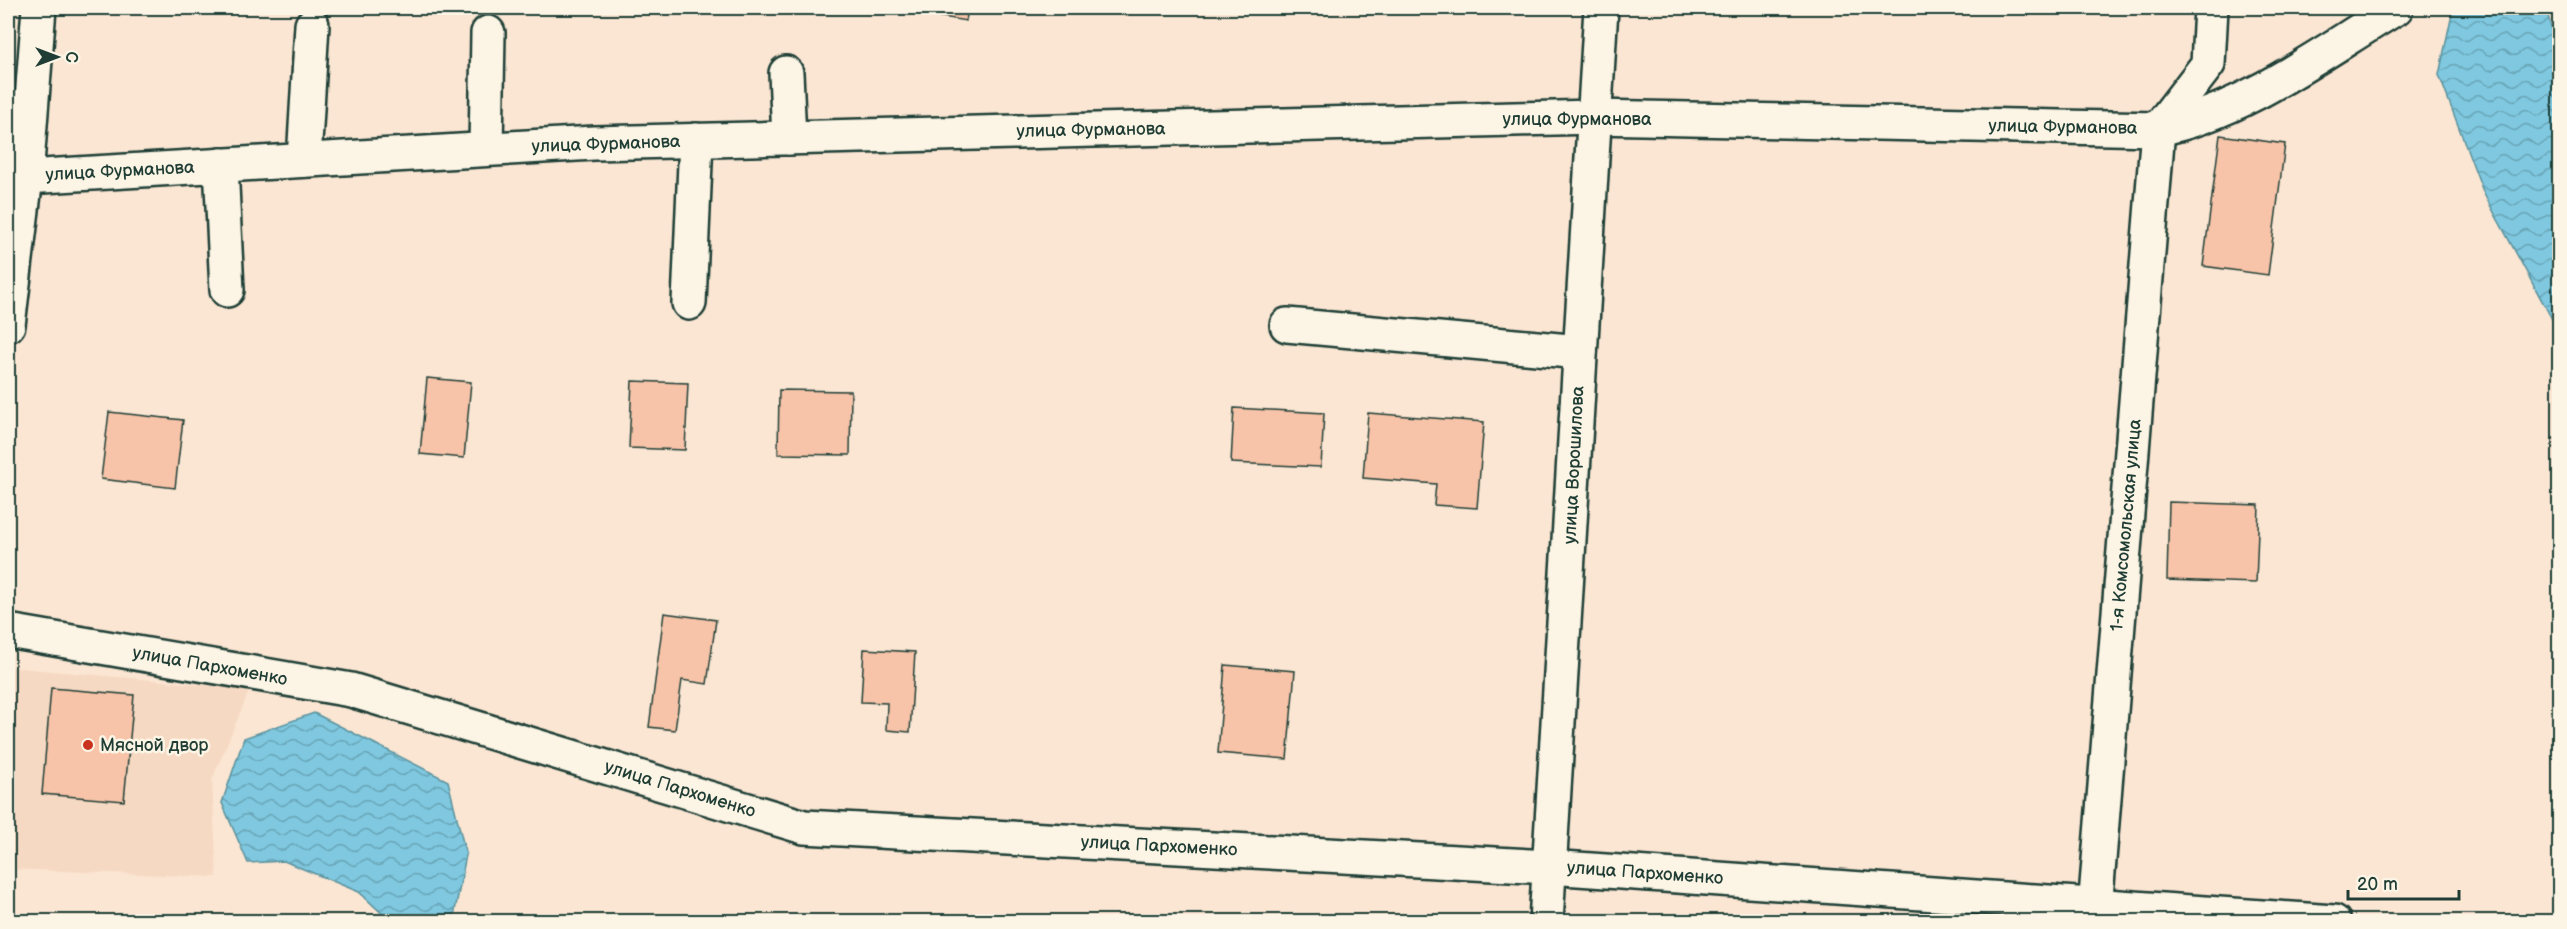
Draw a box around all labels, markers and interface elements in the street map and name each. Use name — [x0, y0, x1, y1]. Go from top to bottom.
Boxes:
north arrow — [27, 27, 87, 87]
text: С — [61, 51, 80, 63]
street label: улица Фурманова — [1502, 109, 1652, 130]
street label: улица Фурманова — [1988, 115, 2138, 139]
street label: улица Фурманова — [1016, 118, 1166, 142]
street label: улица Фурманова — [531, 131, 681, 157]
street label: улица Фурманова — [45, 157, 195, 185]
street label: улица Ворошилова — [1559, 385, 1589, 545]
street label: 1-я Комсомольская улица — [2106, 418, 2146, 632]
street label: улица Пархоменко — [131, 642, 289, 690]
place label: Мясной двор — [100, 735, 209, 756]
marker: Мясной двор — [81, 738, 95, 752]
street label: улица Пархоменко — [602, 756, 758, 822]
street label: улица Пархоменко — [1080, 831, 1238, 861]
street label: улица Пархоменко — [1566, 857, 1724, 889]
scale bar — [2348, 863, 2459, 901]
text: 20 m — [2357, 874, 2398, 895]

